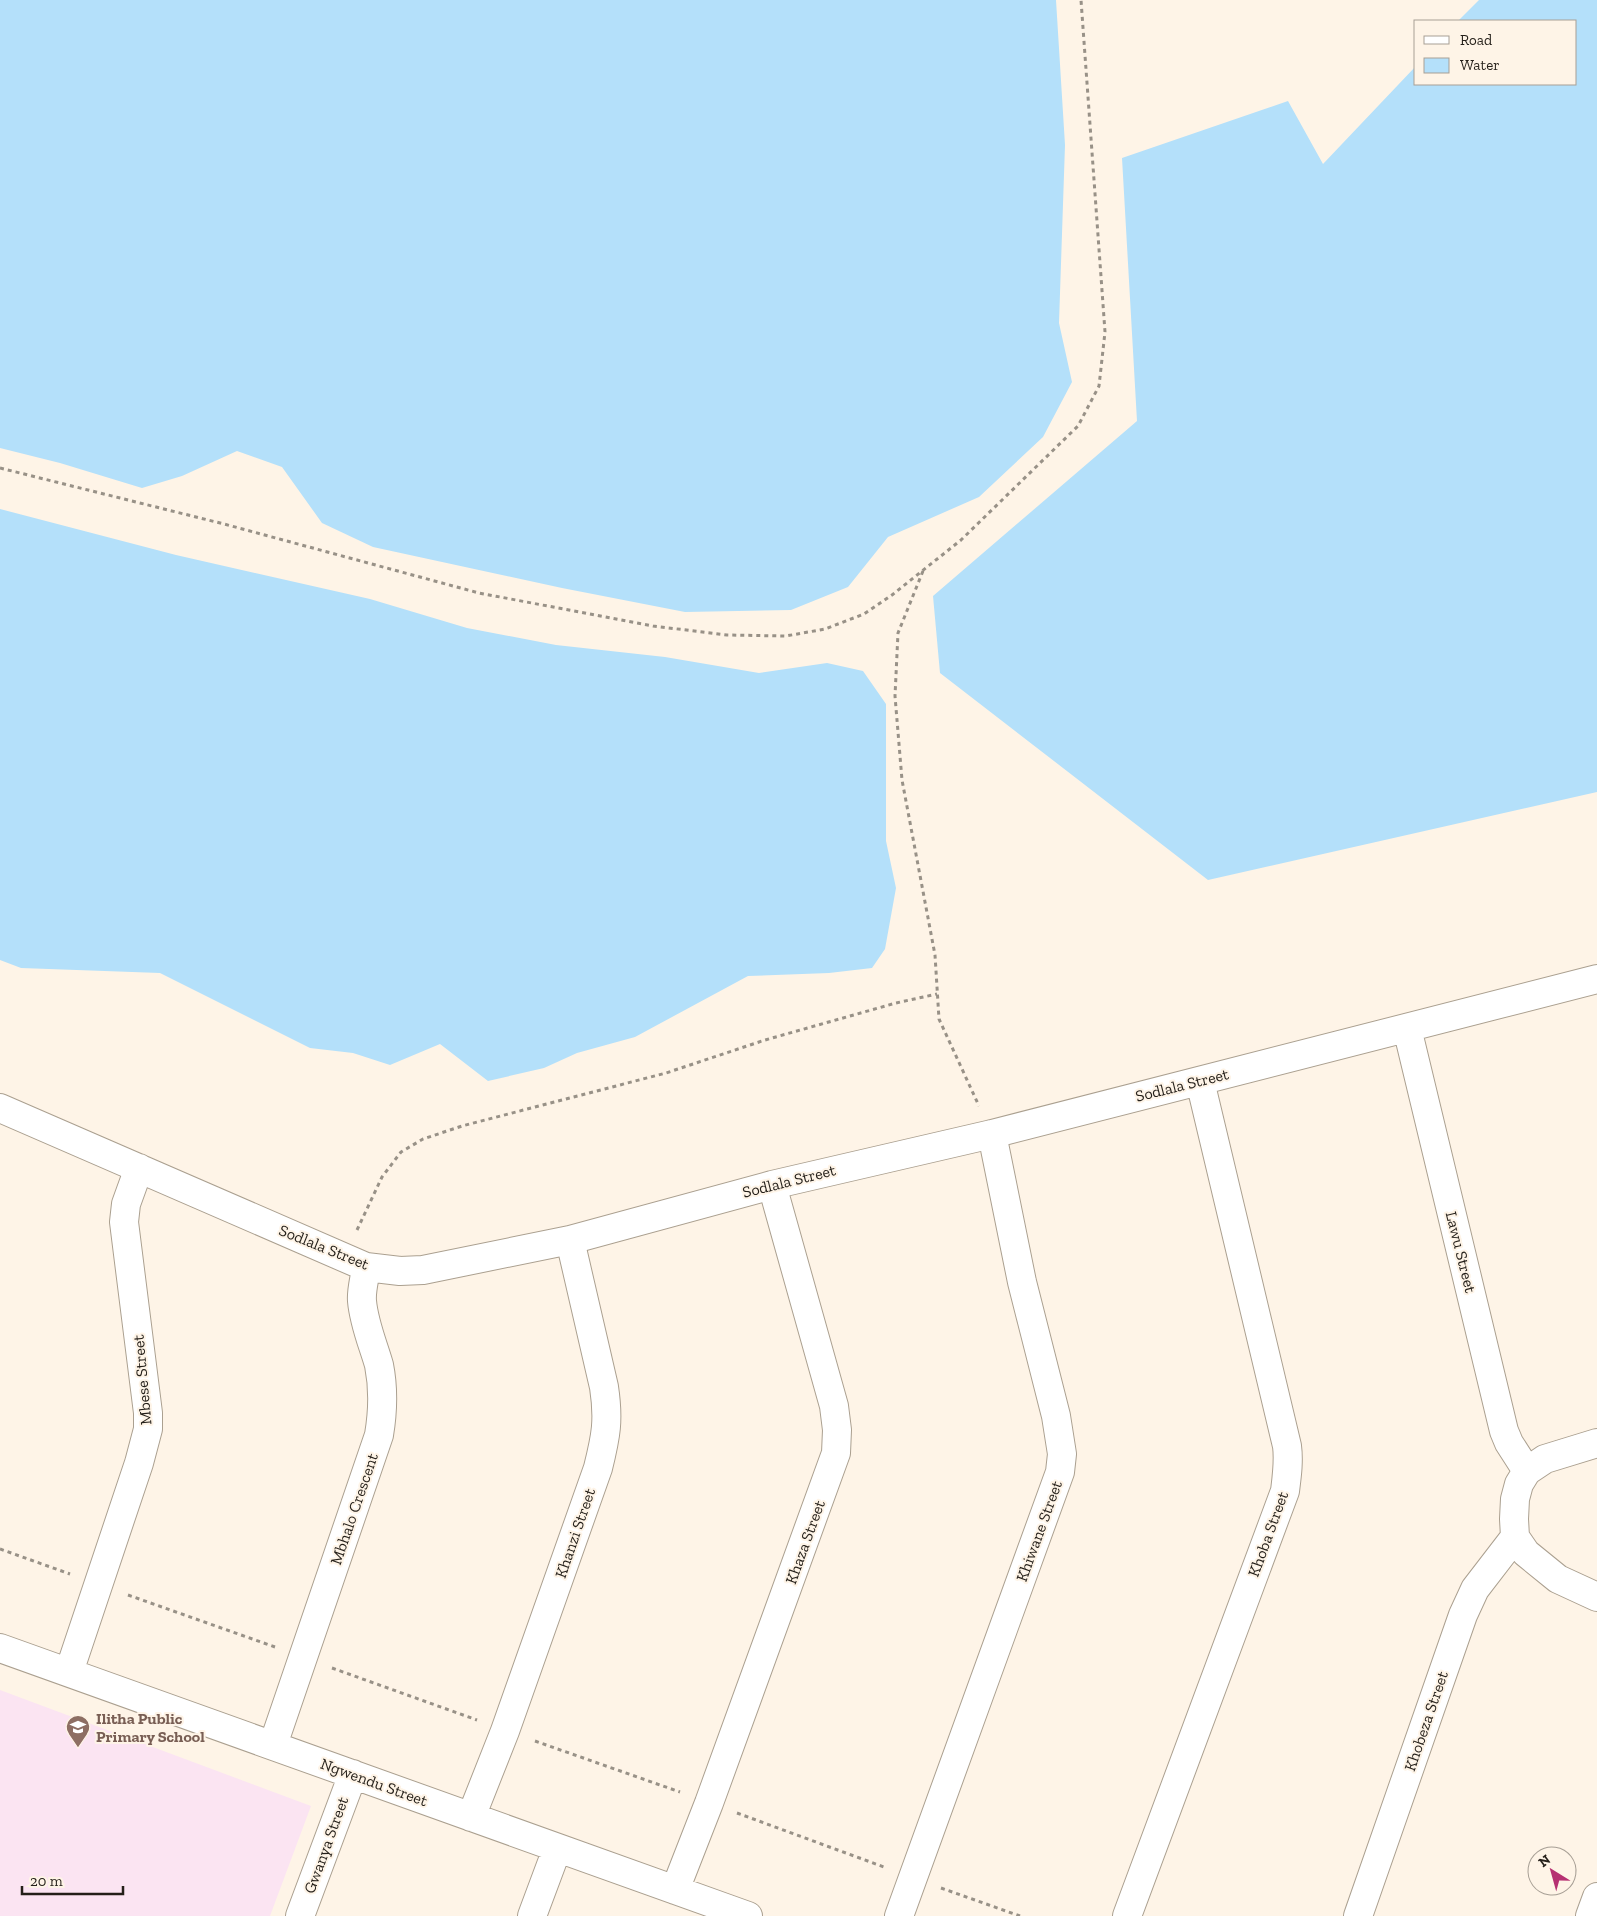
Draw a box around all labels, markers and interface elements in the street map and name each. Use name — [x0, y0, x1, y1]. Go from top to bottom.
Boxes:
legend — [1414, 20, 1577, 85]
text: Road — [1460, 31, 1493, 49]
text: Water — [1460, 56, 1500, 74]
street label: Sodlala Street — [1133, 1064, 1231, 1106]
street label: Sodlala Street — [740, 1160, 838, 1202]
street label: Lawu Street — [1442, 1209, 1480, 1295]
street label: Sodlala Street — [276, 1220, 372, 1274]
street label: Mbese Street — [129, 1334, 155, 1426]
street label: Mbhalo Crescent — [326, 1451, 382, 1567]
street label: Khiwane Street — [1012, 1478, 1066, 1584]
street label: Khanzi Street — [551, 1485, 599, 1580]
street label: Khoba Street — [1244, 1489, 1292, 1579]
street label: Khaza Street — [781, 1497, 829, 1587]
street label: Khobeza Street — [1400, 1668, 1452, 1773]
place label: Ilitha Public Primary School — [96, 1709, 205, 1746]
school or university icon: Ilitha Public Primary School — [65, 1714, 91, 1748]
street label: Ngwendu Street — [318, 1754, 430, 1810]
street label: Gwanya Street — [300, 1794, 352, 1896]
north arrow — [1527, 1846, 1577, 1896]
text: N — [1535, 1851, 1554, 1871]
scale bar — [22, 1864, 124, 1896]
text: 20 m — [30, 1872, 63, 1890]

